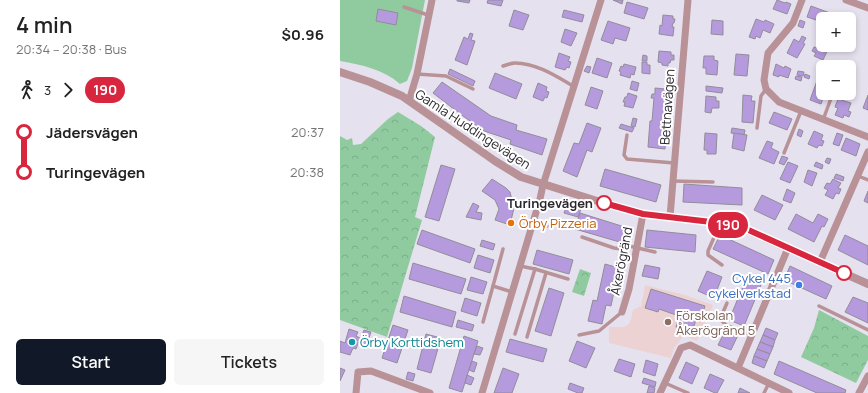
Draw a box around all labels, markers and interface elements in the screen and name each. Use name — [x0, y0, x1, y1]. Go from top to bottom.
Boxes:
text: 4 min — [16, 10, 72, 40]
map controls — [816, 12, 856, 100]
button: + — [816, 12, 856, 52]
text: $0.96 — [282, 24, 324, 45]
text: 20:34 – 20:38 · Bus — [16, 40, 127, 58]
button: − — [816, 60, 856, 100]
street label: Bettnavägen — [655, 68, 679, 146]
icon: walk — [16, 79, 38, 101]
icon: forward — [57, 79, 79, 101]
text: 190 — [93, 80, 117, 99]
text: 3 — [44, 81, 51, 99]
street label: Gamla Huddingevägen — [412, 85, 534, 173]
text: Jädersvägen — [46, 122, 138, 143]
text: 20:37 — [291, 123, 324, 141]
text: Turingevägen — [46, 162, 145, 183]
text: 20:38 — [290, 163, 324, 181]
place label: Turingevägen — [507, 194, 593, 212]
marker: Turingevägen — [596, 195, 612, 211]
line badge: 190 — [705, 212, 751, 238]
place label: Örby Pizzeria — [519, 214, 597, 232]
text: 190 — [716, 215, 740, 234]
marker: Örby Pizzeria — [506, 218, 516, 228]
street label: Åkerögränd — [606, 225, 636, 297]
unlabelled marker — [836, 265, 852, 281]
place label: Cykel 445 cykelverkstad — [708, 269, 791, 302]
marker: Cykel 445 cykelverkstad — [794, 280, 804, 290]
place label: Förskolan Åkerögränd 5 — [676, 306, 755, 339]
marker: Förskolan Åkerögränd 5 — [663, 317, 673, 327]
place label: Örby Korttidshem — [360, 333, 464, 351]
marker: Örby Korttidshem — [347, 337, 357, 347]
button: Start — [16, 339, 166, 385]
button: Tickets — [174, 339, 324, 385]

